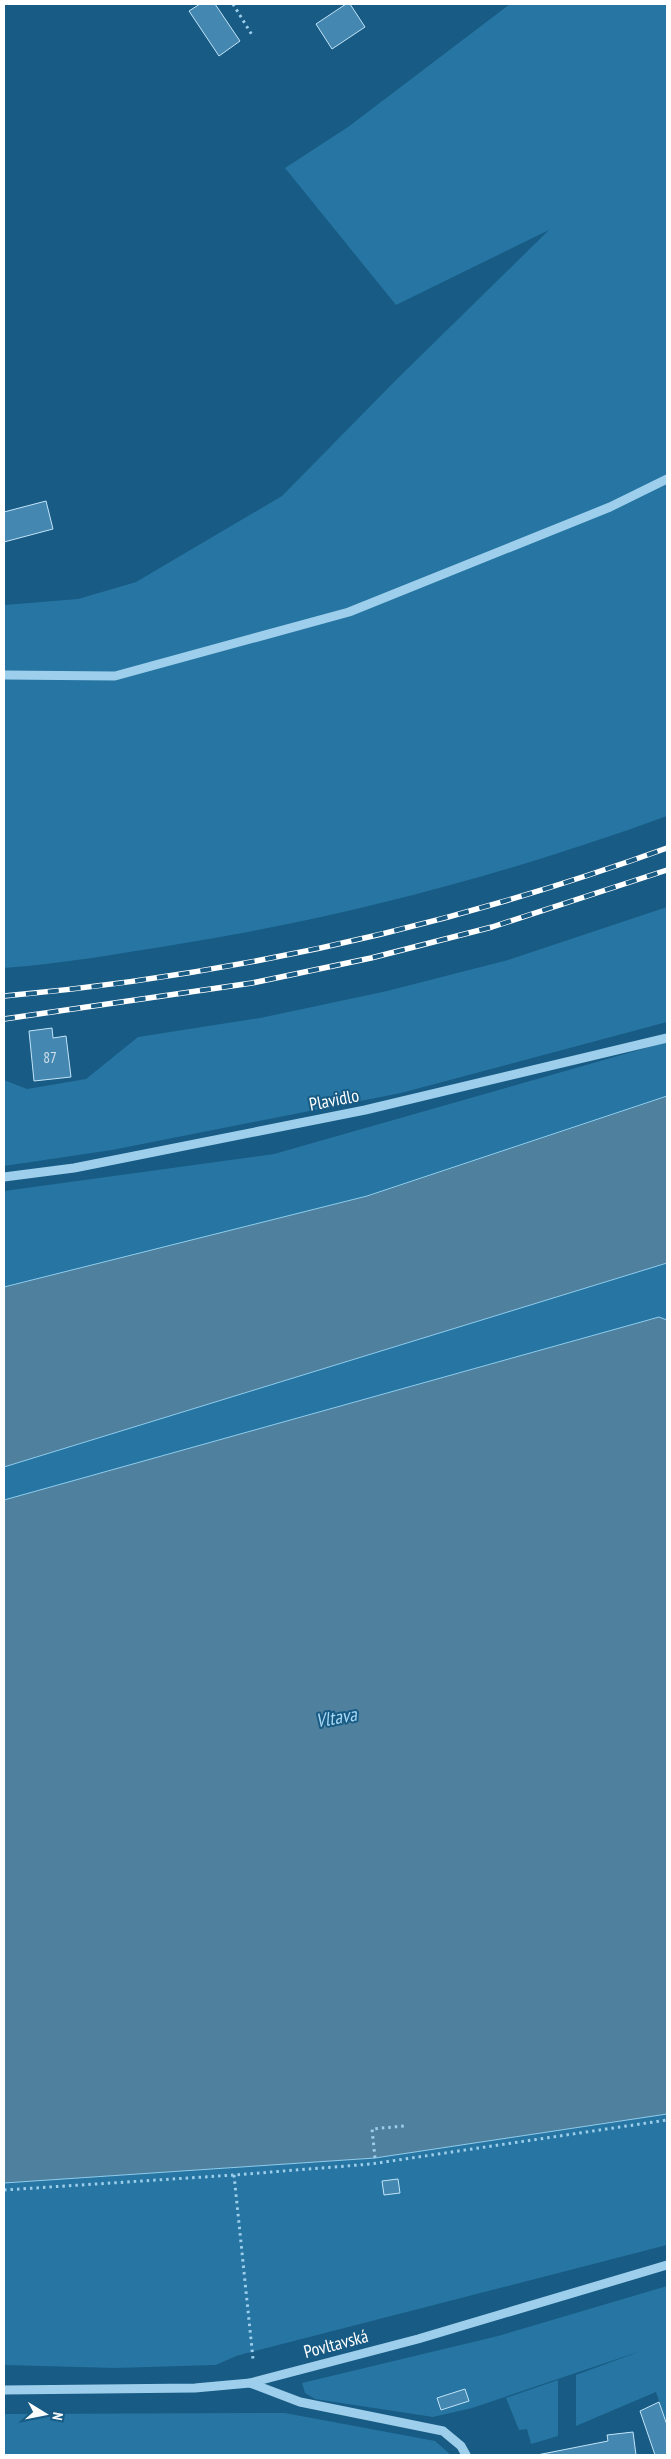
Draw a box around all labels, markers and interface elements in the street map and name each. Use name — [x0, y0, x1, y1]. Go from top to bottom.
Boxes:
house number: 87 — [43, 1048, 57, 1067]
street label: Plavidlo — [307, 1083, 361, 1116]
water label: Vltava — [314, 1701, 360, 1732]
street label: Povltavská — [301, 2324, 371, 2363]
north arrow — [20, 2389, 70, 2439]
text: N — [48, 2411, 67, 2422]

